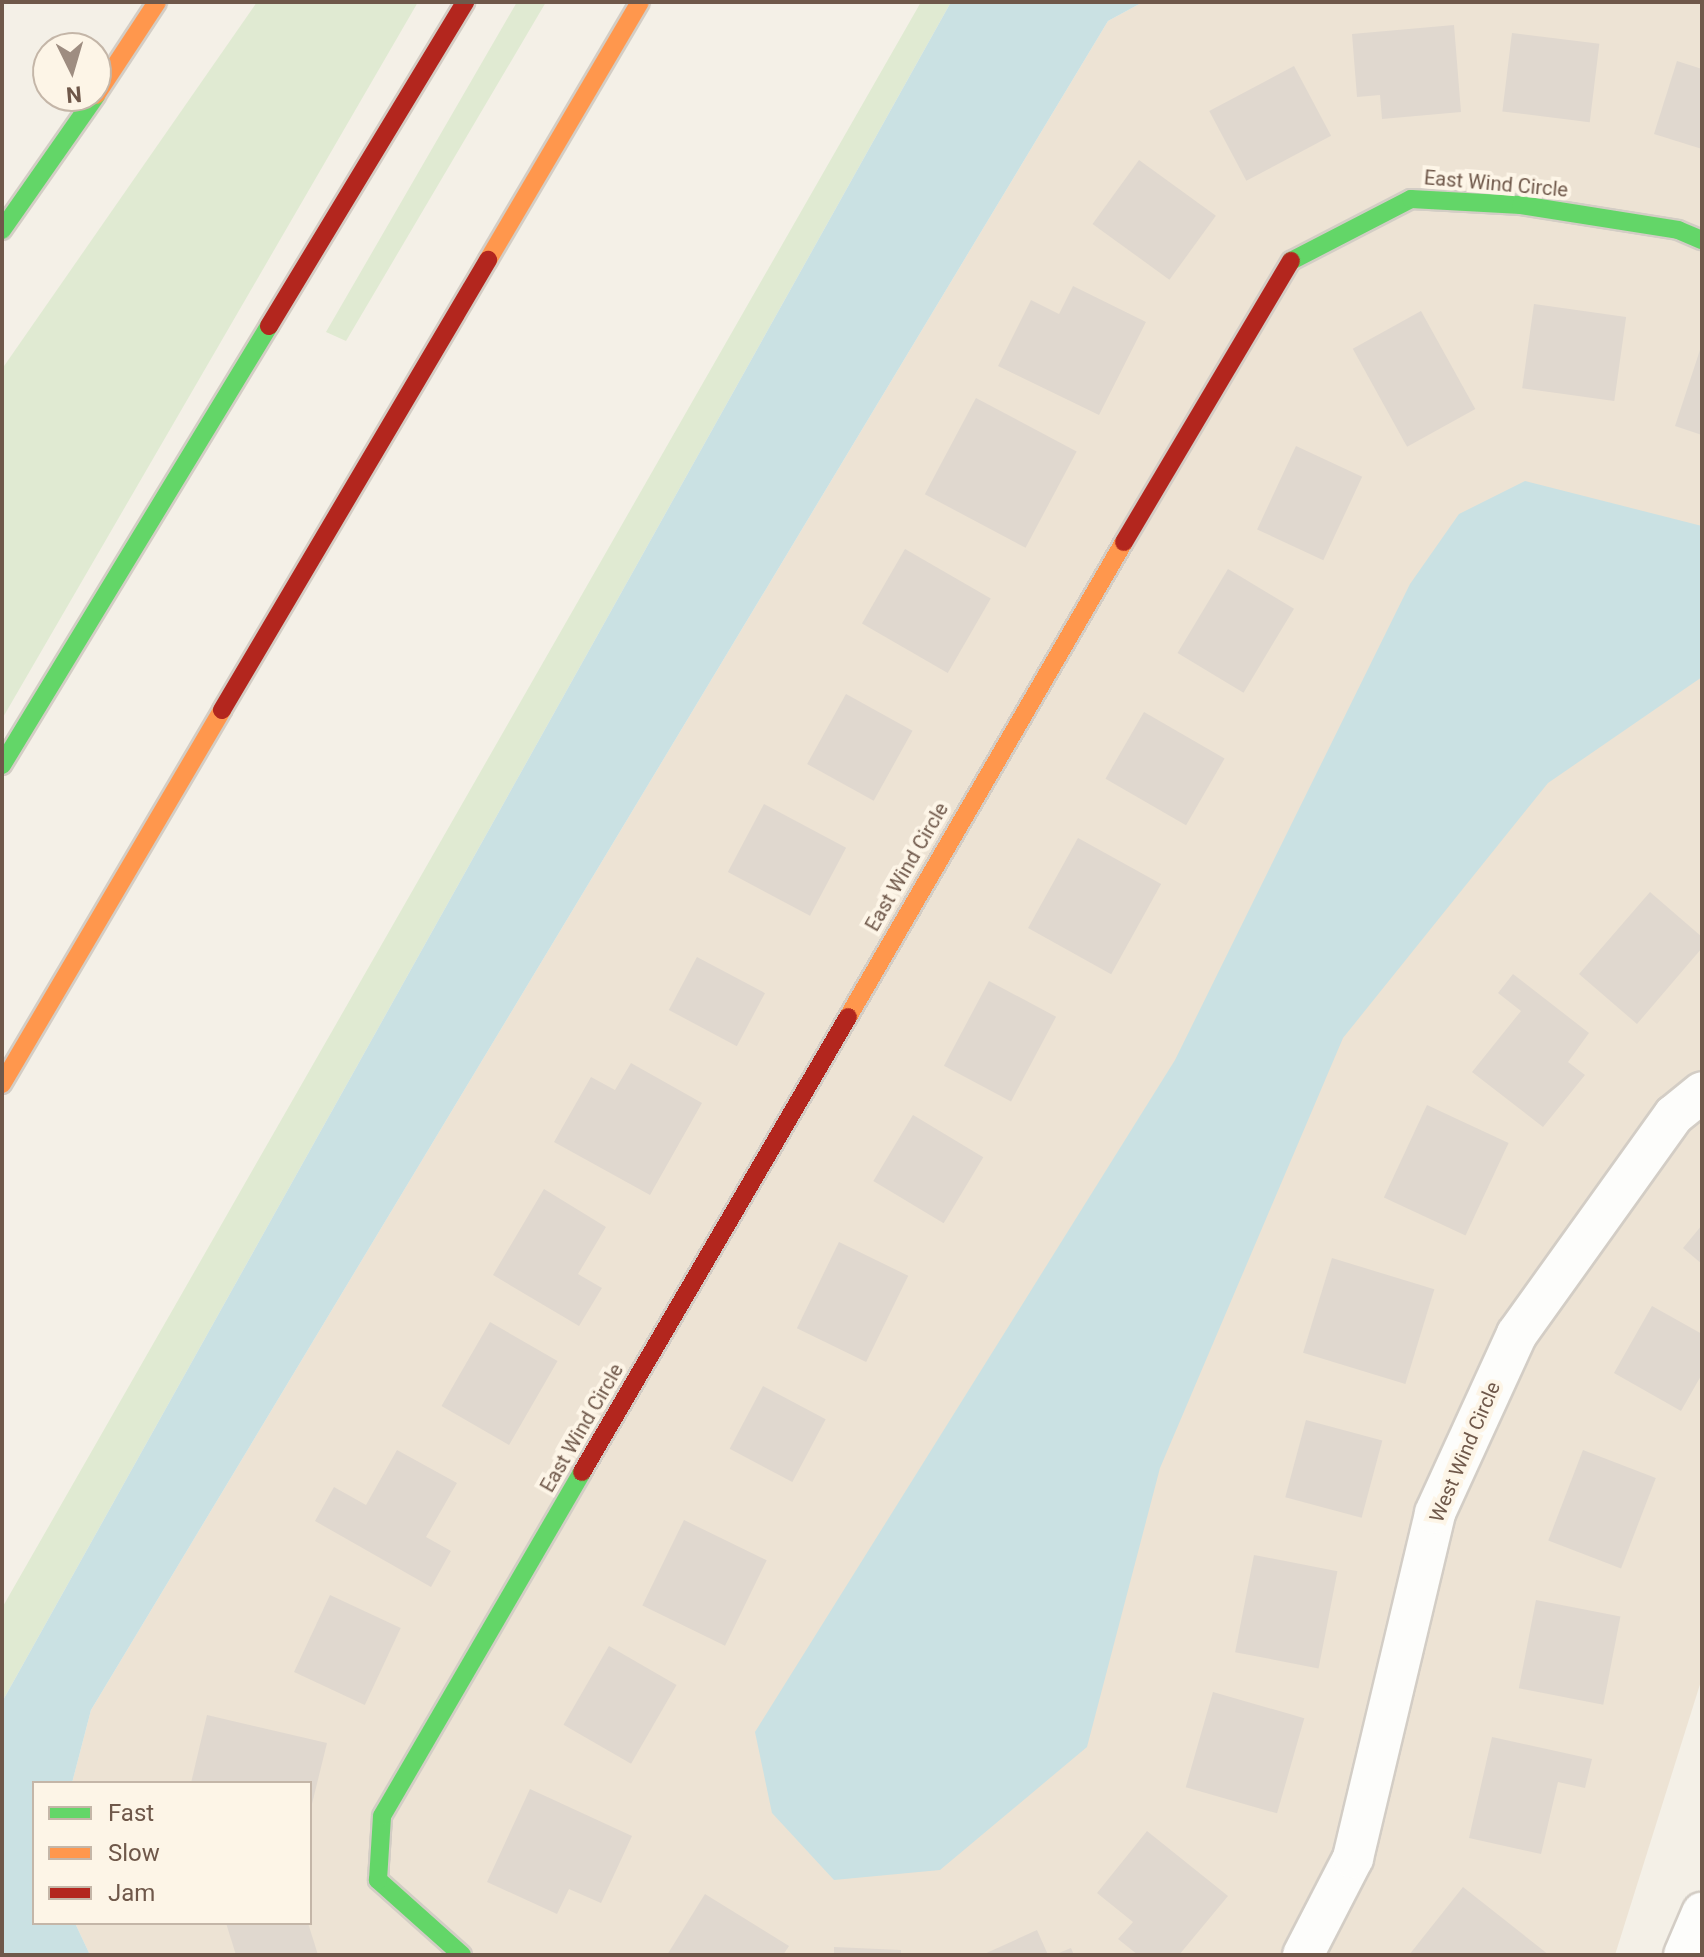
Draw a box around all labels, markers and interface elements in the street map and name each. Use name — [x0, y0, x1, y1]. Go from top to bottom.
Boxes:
north arrow — [32, 32, 112, 112]
text: N — [65, 81, 83, 108]
street label: East Wind Circle — [1423, 166, 1569, 202]
street label: East Wind Circle — [861, 798, 953, 936]
street label: East Wind Circle — [536, 1359, 628, 1497]
street label: West Wind Circle — [1425, 1378, 1505, 1526]
legend — [32, 1781, 312, 1925]
text: Fast — [108, 1799, 154, 1827]
text: Slow — [108, 1839, 160, 1867]
text: Jam — [108, 1879, 155, 1907]

